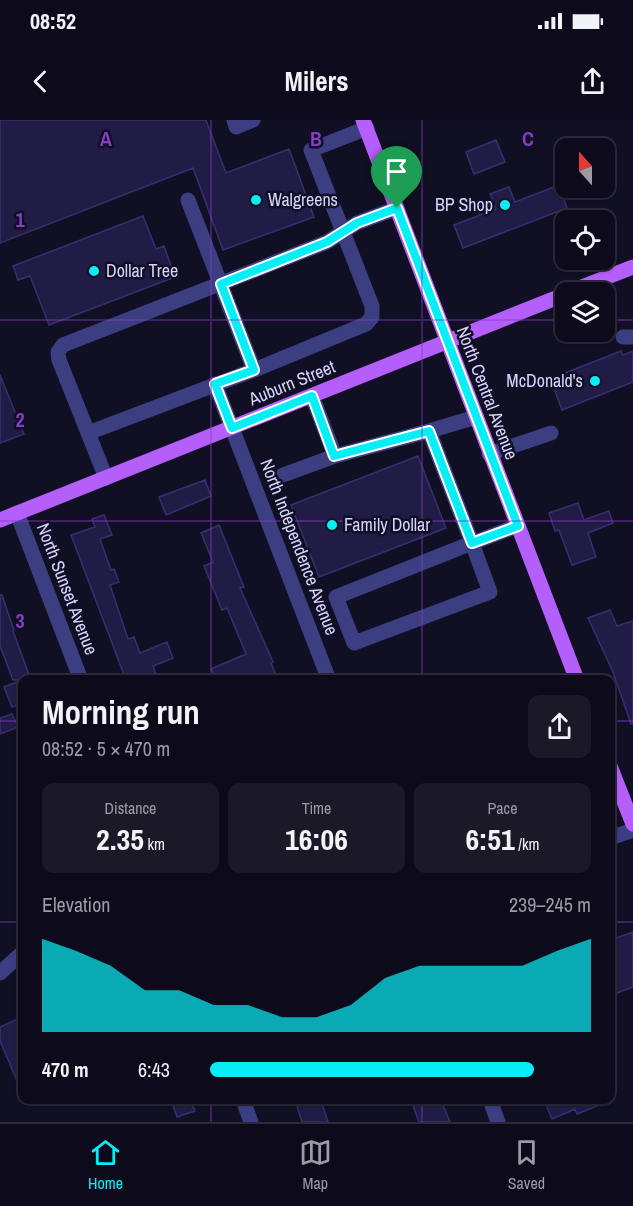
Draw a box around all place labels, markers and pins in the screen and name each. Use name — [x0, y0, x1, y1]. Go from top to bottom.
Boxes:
pin — [371, 146, 422, 208]
place label: Walgreens — [268, 187, 338, 212]
place label: BP Shop — [435, 192, 493, 217]
marker: Walgreens — [249, 193, 263, 207]
marker: BP Shop — [498, 198, 512, 212]
place label: Dollar Tree — [106, 258, 178, 283]
marker: Dollar Tree — [87, 264, 101, 278]
place label: McDonald's — [506, 368, 583, 393]
marker: McDonald's — [588, 374, 602, 388]
place label: Family Dollar — [344, 512, 430, 537]
marker: Family Dollar — [325, 518, 339, 532]

